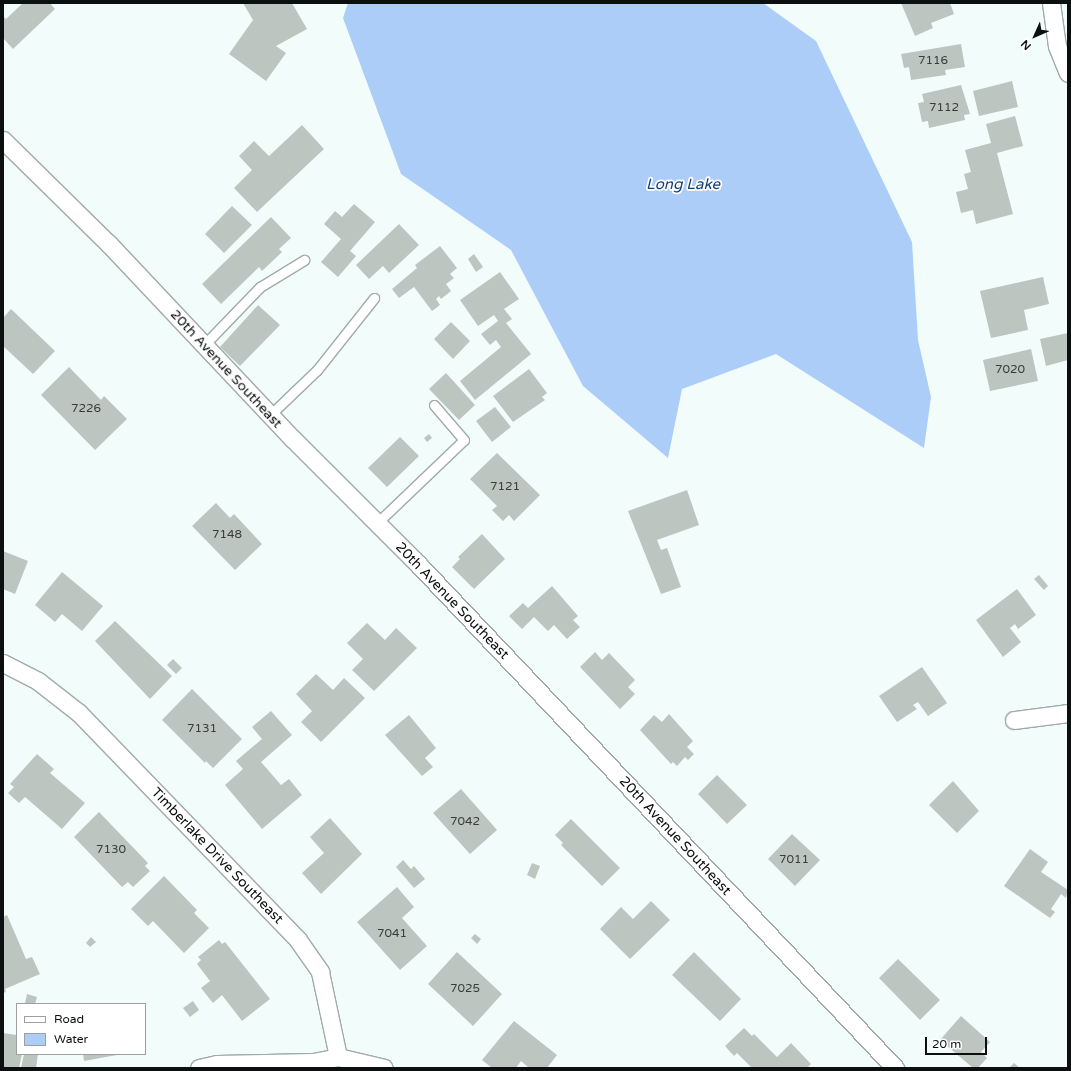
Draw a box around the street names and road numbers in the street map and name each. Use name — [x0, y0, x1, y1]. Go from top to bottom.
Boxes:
street label: 20th Avenue Southeast — [167, 306, 285, 432]
street label: 20th Avenue Southeast — [392, 539, 512, 663]
street label: 20th Avenue Southeast — [616, 773, 734, 899]
street label: Timberlake Drive Southeast — [147, 784, 287, 928]

